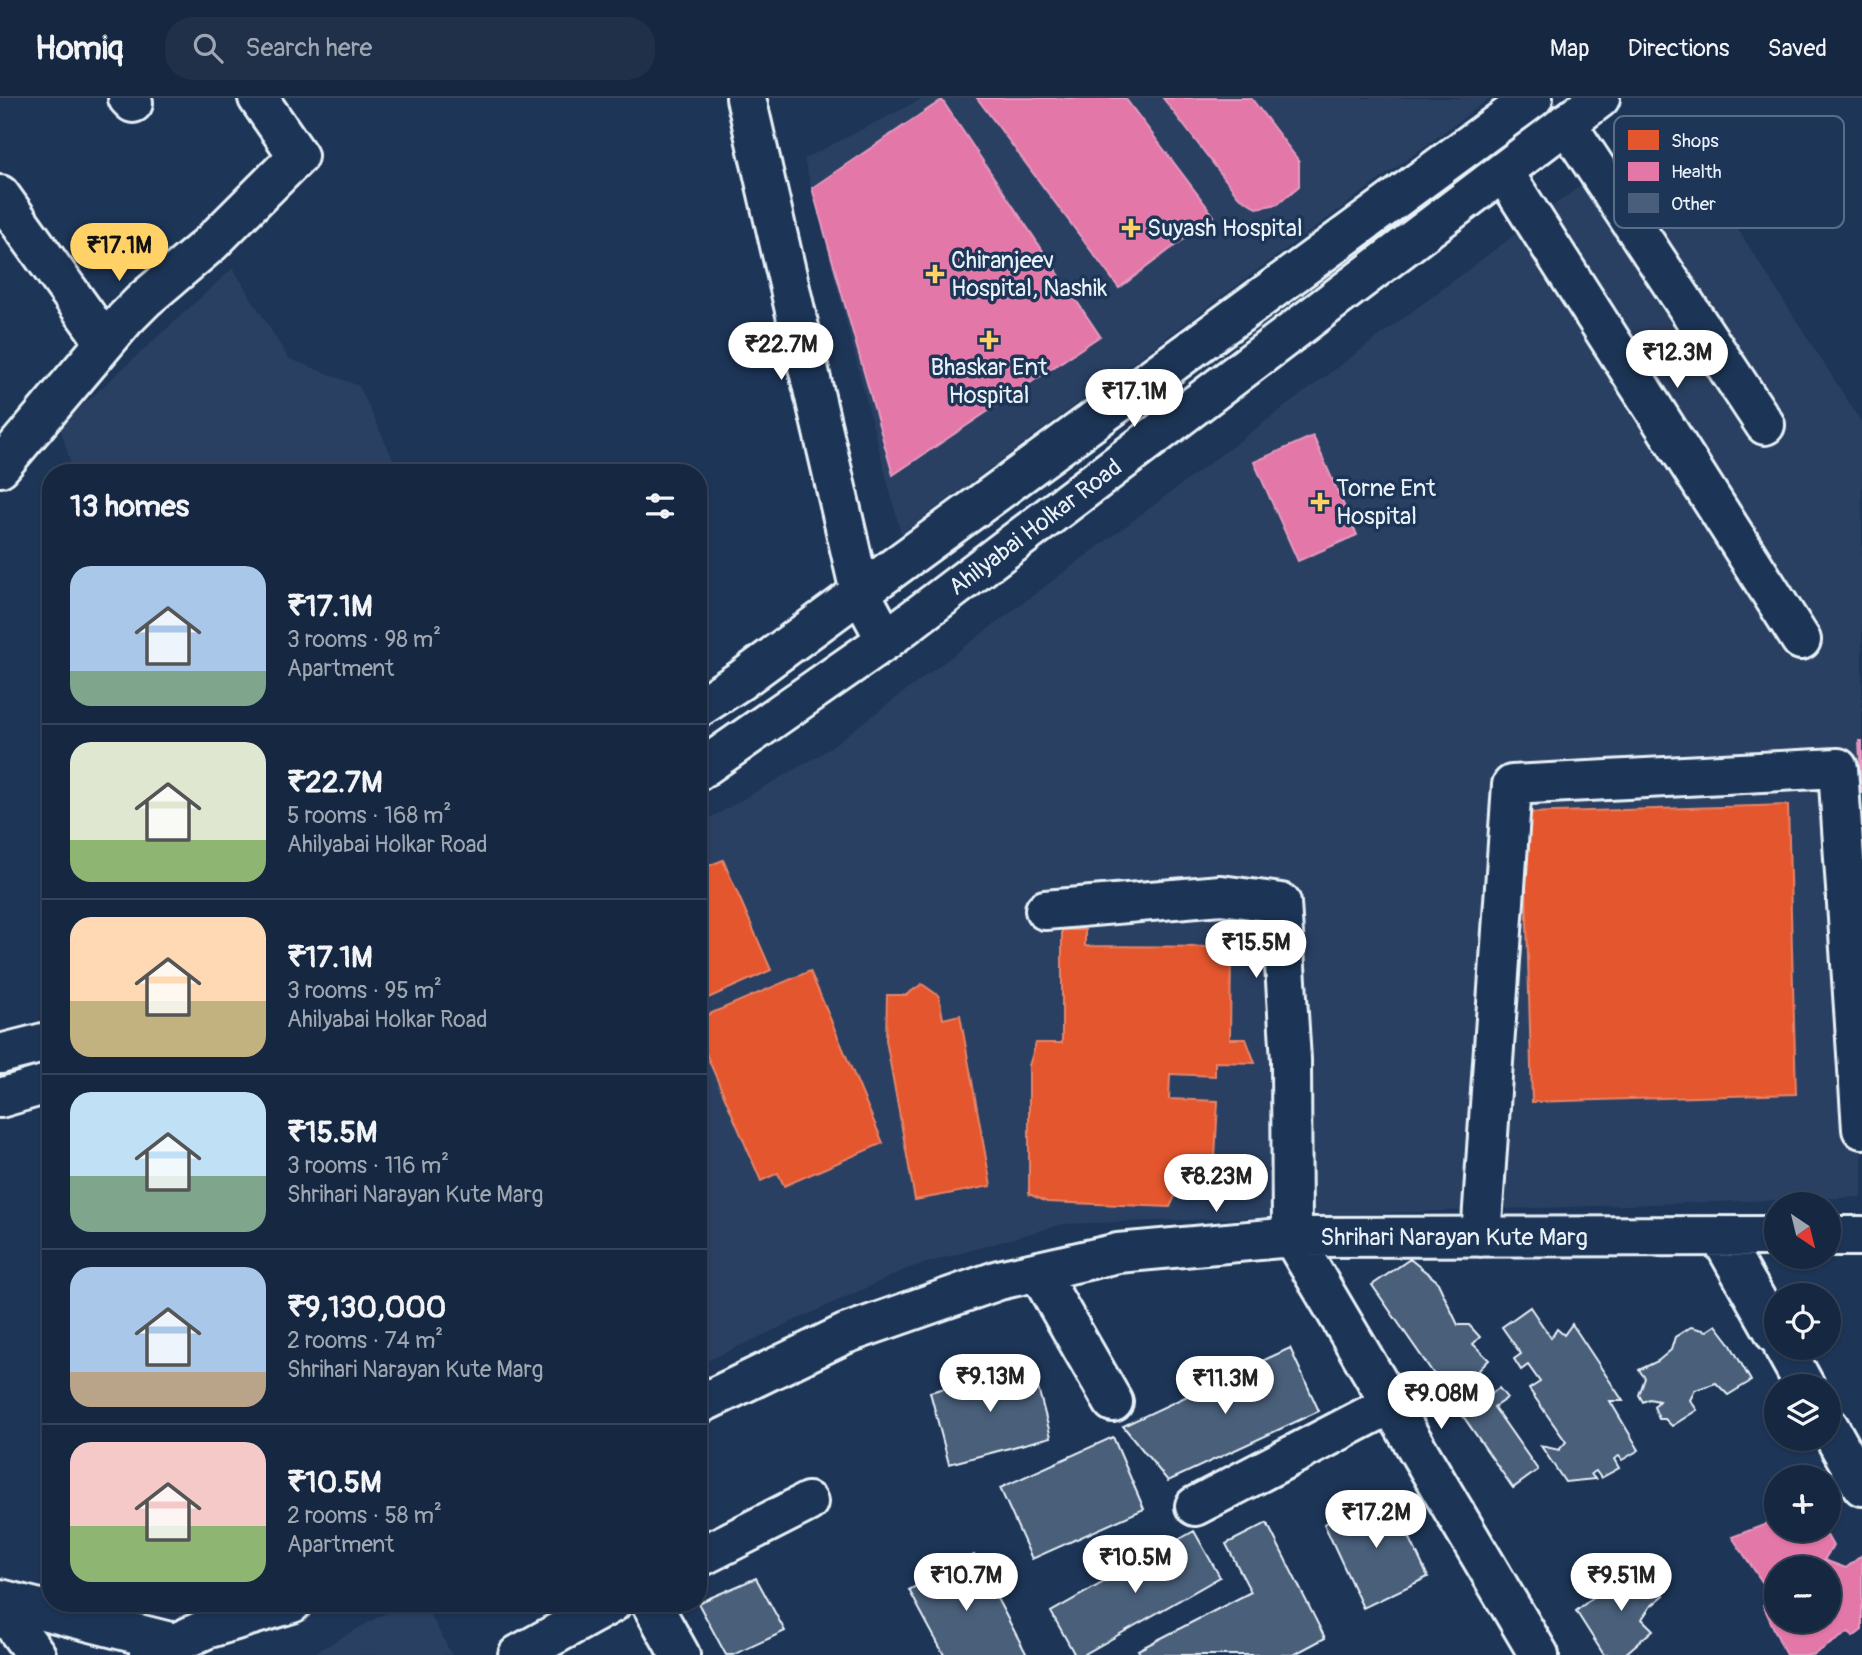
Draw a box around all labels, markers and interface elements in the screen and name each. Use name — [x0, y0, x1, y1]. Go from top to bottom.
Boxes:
search box — [165, 17, 655, 80]
text: Homiq — [35, 28, 123, 69]
icon: search — [189, 29, 227, 67]
text: Search here — [245, 32, 372, 64]
text: Map — [1550, 34, 1590, 63]
text: Directions — [1628, 34, 1729, 63]
text: Saved — [1767, 34, 1827, 63]
legend — [1614, 116, 1844, 228]
text: Shops — [1671, 129, 1719, 153]
text: Health — [1671, 160, 1722, 184]
text: Other — [1671, 192, 1716, 216]
place label: Suyash Hospital — [1147, 214, 1303, 243]
marker: Suyash Hospital — [1121, 218, 1141, 238]
pin: ₹17.1M — [62, 223, 176, 283]
text: ₹17.1M — [86, 231, 152, 260]
place label: Chiranjeev Hospital, Nashik — [951, 246, 1107, 303]
marker: Chiranjeev Hospital, Nashik — [925, 264, 945, 284]
pin: ₹22.7M — [724, 322, 838, 382]
text: ₹22.7M — [744, 330, 818, 359]
marker: Bhaskar Ent Hospital — [979, 330, 999, 350]
pin: ₹12.3M — [1620, 330, 1734, 390]
text: ₹12.3M — [1642, 338, 1712, 367]
place label: Bhaskar Ent Hospital — [930, 353, 1048, 410]
pin: ₹17.1M — [1077, 370, 1191, 429]
text: ₹17.1M — [1101, 377, 1167, 406]
street label: Ahilyabai Holkar Road — [943, 453, 1128, 602]
place label: Torne Ent Hospital — [1336, 474, 1436, 531]
icon: filters — [641, 487, 679, 525]
text: 13 homes — [70, 488, 189, 525]
marker: Torne Ent Hospital — [1310, 492, 1330, 512]
text: ₹17.1M — [287, 588, 373, 625]
icon: home — [126, 594, 210, 678]
text: 3 rooms · 98 m² — [287, 625, 441, 654]
text: Apartment — [287, 654, 394, 683]
text: ₹22.7M — [287, 764, 383, 801]
icon: home — [126, 770, 210, 854]
text: 5 rooms · 168 m² — [287, 801, 451, 830]
text: Ahilyabai Holkar Road — [287, 830, 488, 859]
pin: ₹15.5M — [1199, 920, 1313, 980]
text: ₹15.5M — [1221, 928, 1291, 957]
text: ₹17.1M — [287, 939, 373, 976]
icon: home — [126, 945, 210, 1029]
text: 3 rooms · 95 m² — [287, 976, 442, 1005]
text: Ahilyabai Holkar Road — [287, 1005, 488, 1034]
text: ₹15.5M — [287, 1114, 377, 1151]
icon: home — [126, 1120, 210, 1204]
text: 3 rooms · 116 m² — [287, 1151, 449, 1180]
pin: ₹8.23M — [1159, 1154, 1273, 1214]
text: ₹8.23M — [1180, 1162, 1252, 1191]
text: Shrihari Narayan Kute Marg — [287, 1180, 543, 1209]
north arrow — [1764, 1192, 1841, 1269]
map controls — [1764, 1192, 1841, 1633]
street label: Shrihari Narayan Kute Marg — [1320, 1223, 1588, 1252]
button: locate — [1764, 1283, 1841, 1360]
text: ₹9,130,000 — [287, 1289, 446, 1326]
icon: home — [126, 1295, 210, 1379]
text: 2 rooms · 74 m² — [287, 1326, 443, 1355]
pin: ₹9.13M — [933, 1354, 1047, 1414]
text: Shrihari Narayan Kute Marg — [287, 1355, 543, 1384]
pin: ₹11.3M — [1168, 1356, 1282, 1416]
text: ₹9.13M — [955, 1362, 1025, 1391]
text: ₹11.3M — [1192, 1364, 1258, 1393]
pin: ₹9.08M — [1384, 1372, 1498, 1431]
button: layers — [1764, 1374, 1841, 1451]
text: ₹9.08M — [1404, 1379, 1478, 1408]
text: ₹10.5M — [287, 1464, 382, 1501]
button: + — [1764, 1465, 1841, 1542]
icon: home — [126, 1470, 210, 1554]
pin: ₹17.2M — [1319, 1490, 1433, 1550]
text: ₹17.2M — [1341, 1498, 1411, 1527]
text: 2 rooms · 58 m² — [287, 1501, 442, 1530]
text: Apartment — [287, 1530, 394, 1559]
pin: ₹10.5M — [1078, 1536, 1192, 1595]
text: ₹10.5M — [1099, 1543, 1171, 1572]
pin: ₹10.7M — [909, 1554, 1023, 1613]
pin: ₹9.51M — [1564, 1554, 1678, 1613]
button: − — [1764, 1556, 1841, 1633]
text: ₹10.7M — [930, 1561, 1002, 1590]
text: ₹9.51M — [1587, 1561, 1655, 1590]

